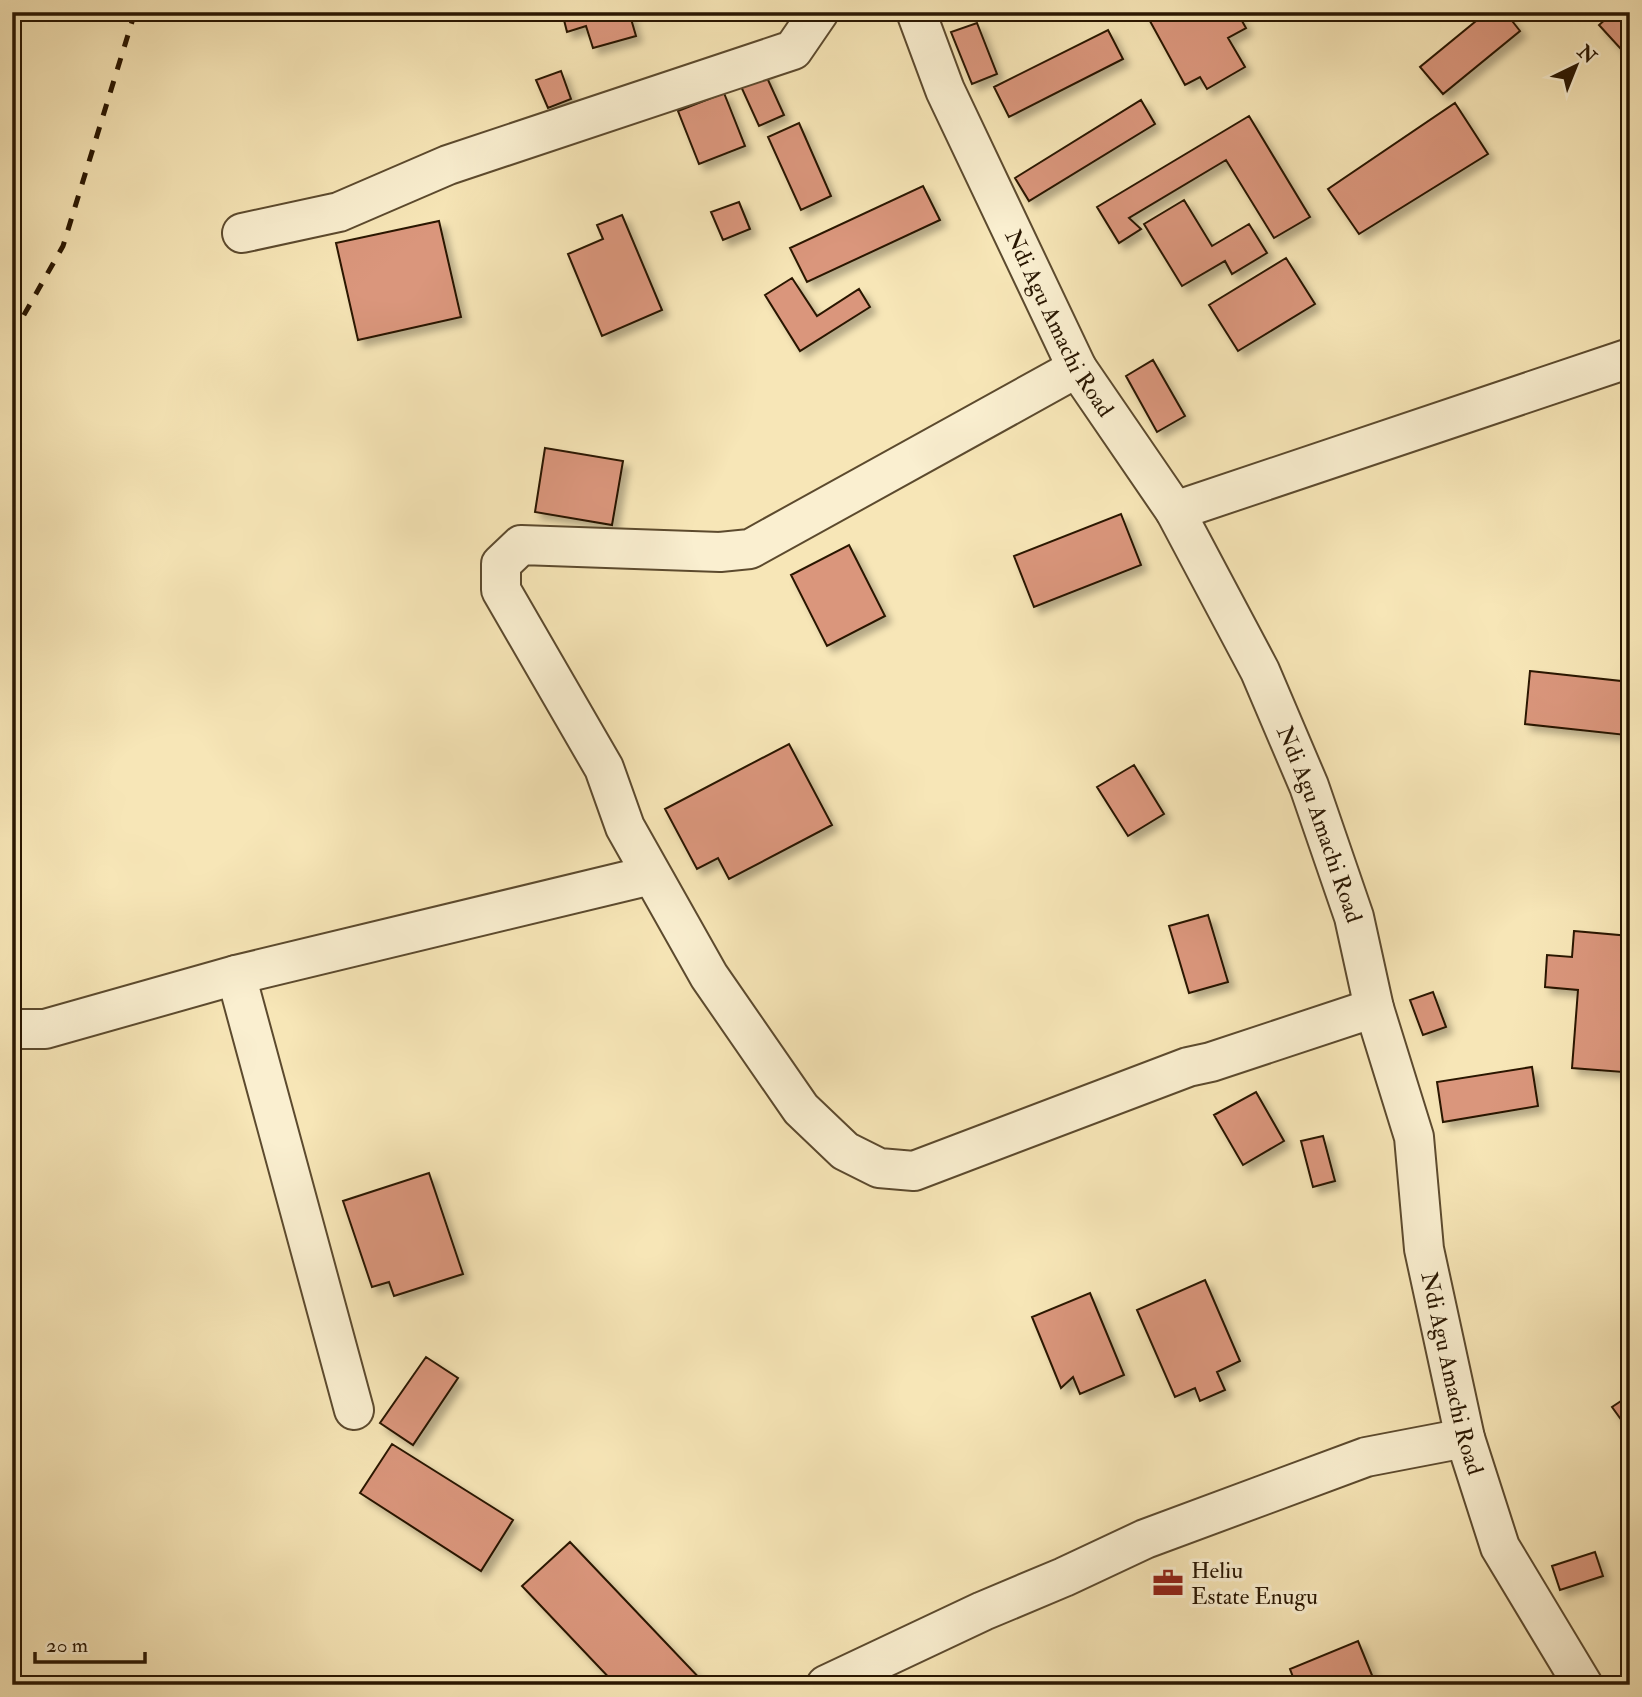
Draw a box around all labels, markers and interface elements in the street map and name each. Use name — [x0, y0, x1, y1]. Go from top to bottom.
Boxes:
north arrow — [1540, 32, 1610, 102]
text: N — [1572, 39, 1602, 70]
street label: Ndi Agu Amachi Road — [999, 225, 1121, 422]
street label: Ndi Agu Amachi Road — [1270, 721, 1369, 926]
street label: Ndi Agu Amachi Road — [1415, 1269, 1490, 1478]
place label: Heliu Estate Enugu — [1191, 1556, 1318, 1611]
office icon: Heliu Estate Enugu — [1151, 1566, 1185, 1600]
scale bar — [35, 1620, 145, 1664]
text: 20 m — [46, 1632, 88, 1659]

